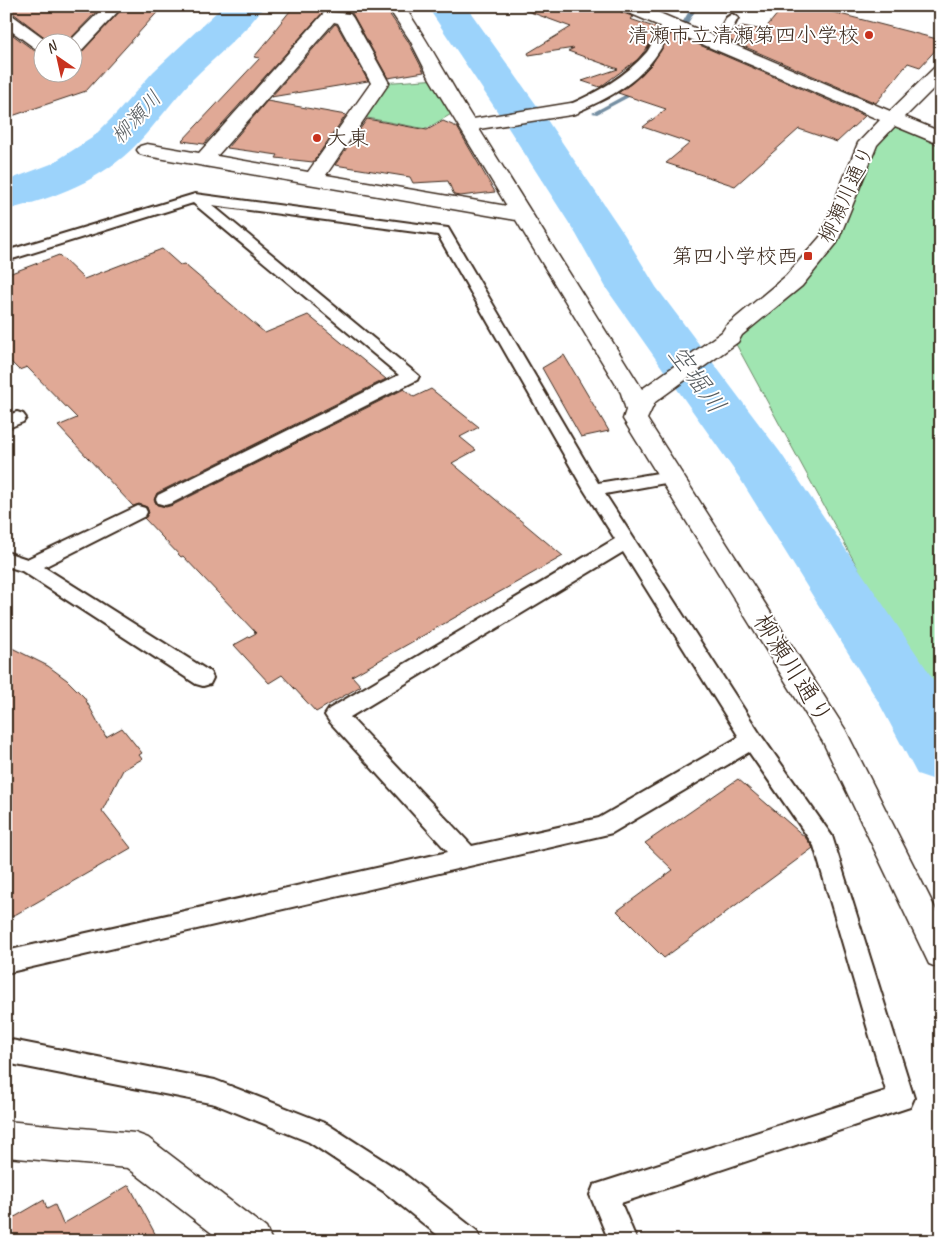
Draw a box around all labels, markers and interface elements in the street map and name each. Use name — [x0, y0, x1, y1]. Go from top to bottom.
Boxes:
place label: 清瀬市立清瀬第四小学校 — [628, 22, 859, 48]
marker: 清瀬市立清瀬第四小学校 — [863, 29, 875, 41]
north arrow — [32, 32, 82, 82]
text: N — [43, 37, 61, 57]
water label: 柳瀬川 — [105, 85, 167, 149]
place label: 大東 — [327, 125, 369, 151]
marker: 大東 — [311, 132, 323, 144]
street label: 柳瀬川通り — [812, 141, 880, 247]
place label: 第四小学校西 — [672, 243, 798, 269]
marker: 第四小学校西 — [802, 250, 814, 262]
water label: 空堀川 — [661, 338, 733, 420]
street label: 柳瀬川通り — [746, 608, 840, 730]

